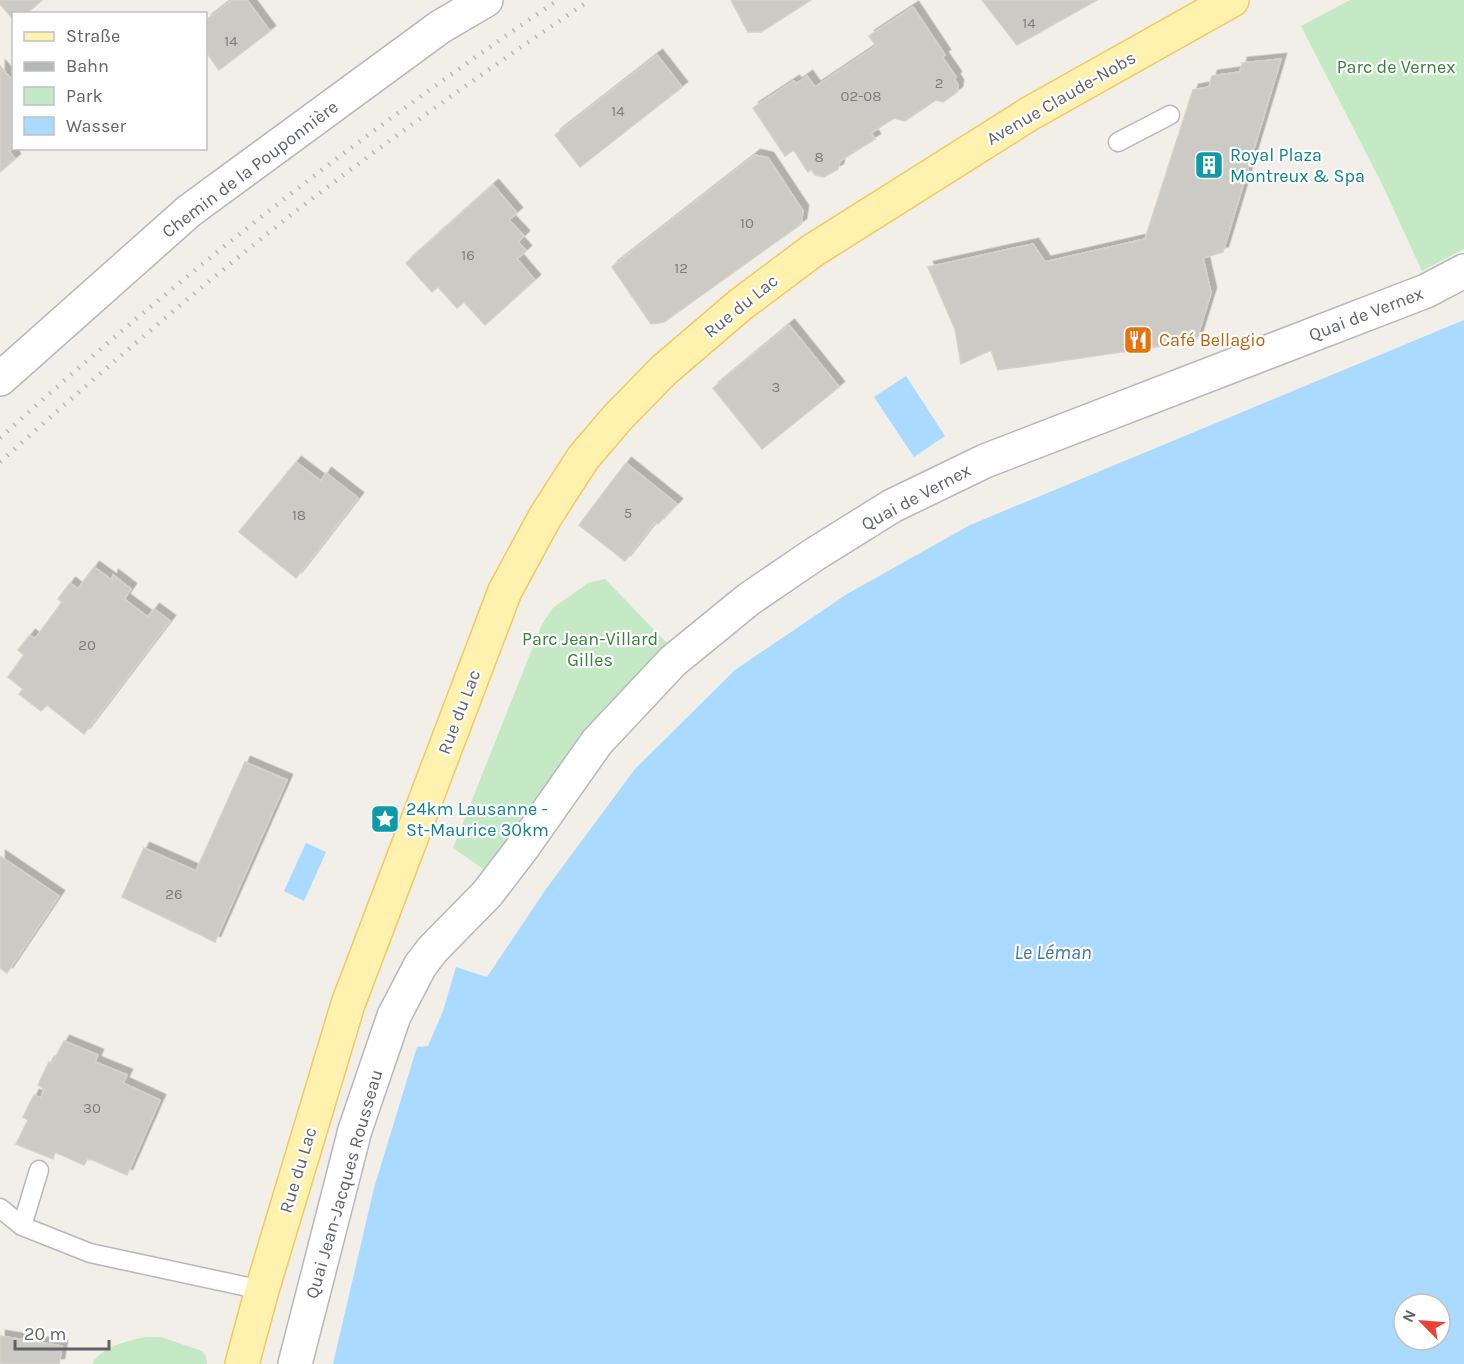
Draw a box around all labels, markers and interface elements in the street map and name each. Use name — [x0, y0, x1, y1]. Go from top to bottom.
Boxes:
legend — [12, 12, 207, 150]
house number: 14 — [1022, 14, 1036, 32]
text: Straße — [66, 25, 120, 47]
house number: 14 — [224, 32, 238, 50]
street label: Avenue Claude-Nobs — [982, 46, 1140, 150]
text: Bahn — [66, 55, 109, 77]
park label: Parc de Vernex — [1337, 56, 1455, 78]
house number: 2 — [935, 74, 943, 92]
text: Park — [66, 85, 103, 107]
house number: 02-08 — [841, 87, 881, 105]
street label: Chemin de la Pouponnière — [158, 96, 342, 242]
house number: 14 — [611, 102, 625, 120]
text: Wasser — [66, 115, 127, 137]
place label: Royal Plaza Montreux & Spa — [1230, 144, 1365, 187]
house number: 8 — [814, 148, 824, 166]
building icon: Royal Plaza Montreux & Spa — [1193, 149, 1225, 181]
house number: 10 — [740, 214, 754, 232]
house number: 16 — [461, 246, 475, 264]
house number: 12 — [674, 259, 688, 277]
street label: Rue du Lac — [700, 269, 782, 343]
street label: Quai de Vernex — [1306, 282, 1426, 346]
restaurant icon: Café Bellagio — [1122, 324, 1154, 356]
place label: Café Bellagio — [1159, 329, 1265, 351]
house number: 3 — [772, 378, 780, 396]
street label: Quai de Vernex — [857, 459, 975, 535]
house number: 5 — [624, 504, 632, 522]
house number: 18 — [292, 506, 306, 524]
park label: Parc Jean-Villard Gilles — [522, 628, 658, 671]
house number: 20 — [78, 636, 96, 654]
street label: Rue du Lac — [433, 667, 485, 757]
place label: 24km Lausanne - St-Maurice 30km — [406, 798, 549, 841]
place icon: 24km Lausanne - St-Maurice 30km — [369, 803, 401, 835]
house number: 26 — [165, 885, 183, 903]
water label: Le Léman — [1014, 941, 1092, 964]
street label: Quai Jean-Jacques Rousseau — [301, 1067, 387, 1301]
house number: 30 — [83, 1099, 101, 1117]
street label: Rue du Lac — [274, 1124, 322, 1216]
north arrow — [1392, 1292, 1452, 1352]
text: N — [1398, 1307, 1420, 1325]
scale bar — [15, 1313, 110, 1351]
text: 20 m — [24, 1323, 66, 1345]

